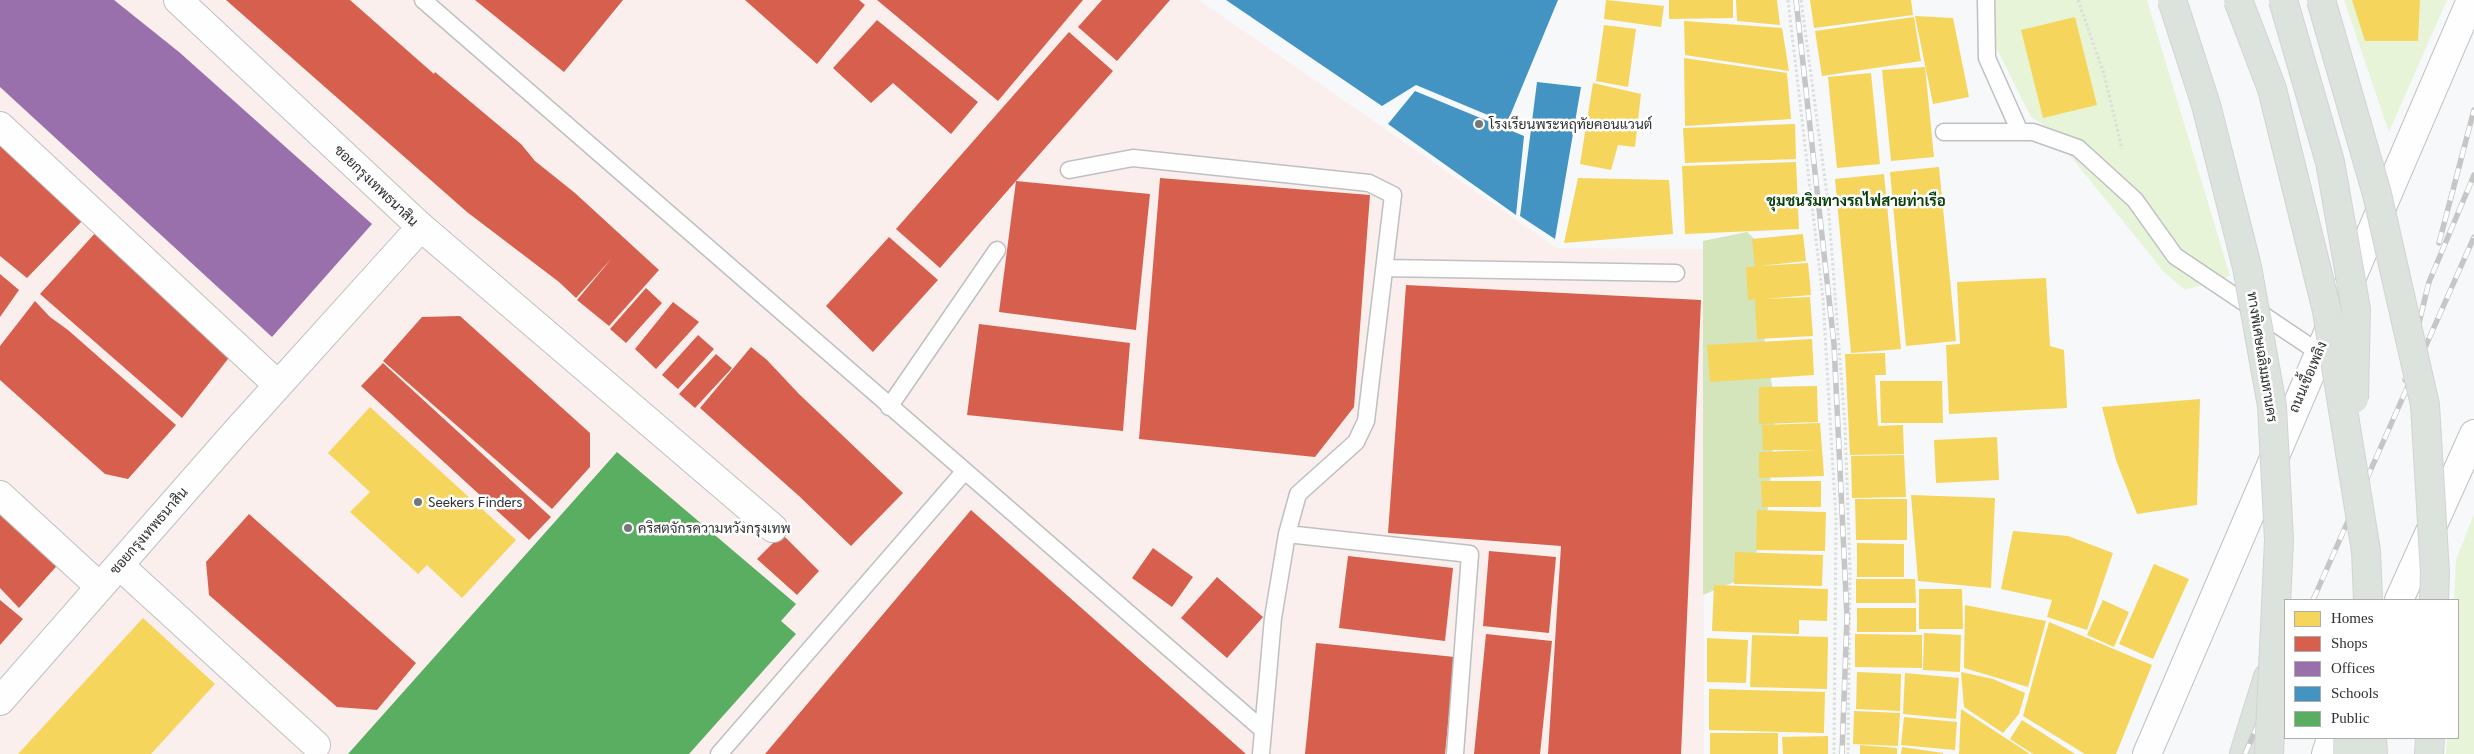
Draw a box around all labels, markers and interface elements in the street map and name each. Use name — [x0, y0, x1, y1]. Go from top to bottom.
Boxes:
place label: โรงเรียนพระหฤทัยคอนแวนต์ — [1489, 116, 1652, 132]
marker: โรงเรียนพระหฤทัยคอนแวนต์ — [1473, 118, 1485, 130]
street label: ซอยกรุงเทพธนาสิน — [331, 142, 421, 230]
district label: ชุมชนริมทางรถไฟสายท่าเรือ — [1766, 192, 1946, 210]
street label: ทางพิเศษเฉลิมมหานคร — [2243, 290, 2281, 424]
street label: ถนนเชื้อเพลิง — [2285, 339, 2331, 415]
street label: ซอยกรุงเทพธนาสิน — [107, 484, 191, 578]
place label: Seekers Finders — [428, 494, 522, 510]
marker: Seekers Finders — [412, 496, 424, 508]
place label: คริสตจักรความหวังกรุงเทพ — [638, 520, 791, 536]
marker: คริสตจักรความหวังกรุงเทพ — [622, 522, 634, 534]
legend — [2284, 599, 2459, 739]
text: Homes — [2331, 610, 2374, 626]
text: Shops — [2331, 635, 2368, 651]
text: Offices — [2331, 660, 2375, 676]
text: Schools — [2331, 685, 2379, 701]
text: Public — [2331, 710, 2369, 726]

